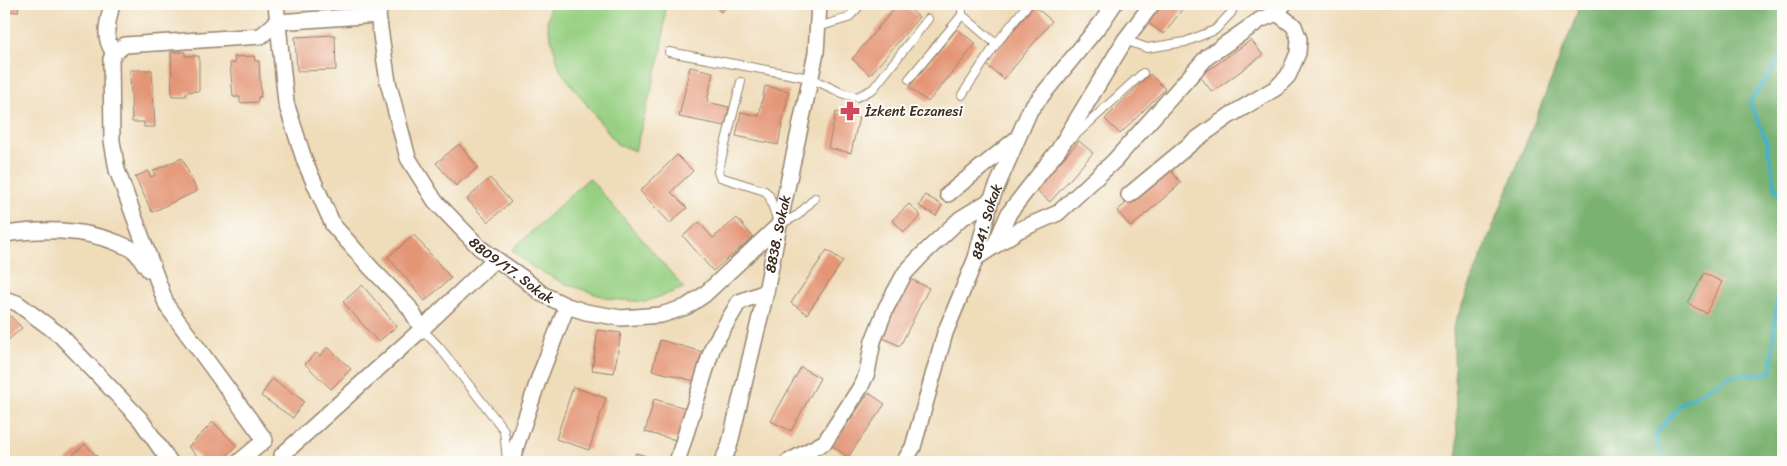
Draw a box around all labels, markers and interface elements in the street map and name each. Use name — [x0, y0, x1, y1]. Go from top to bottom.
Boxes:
place label: İzkent Eczanesi — [864, 99, 964, 124]
pharmacy icon: İzkent Eczanesi — [839, 100, 861, 122]
street label: 8841. Sokak — [964, 179, 1010, 262]
street label: 8838. Sokak — [758, 192, 798, 275]
street label: 8809/17. Sokak — [462, 231, 558, 311]

